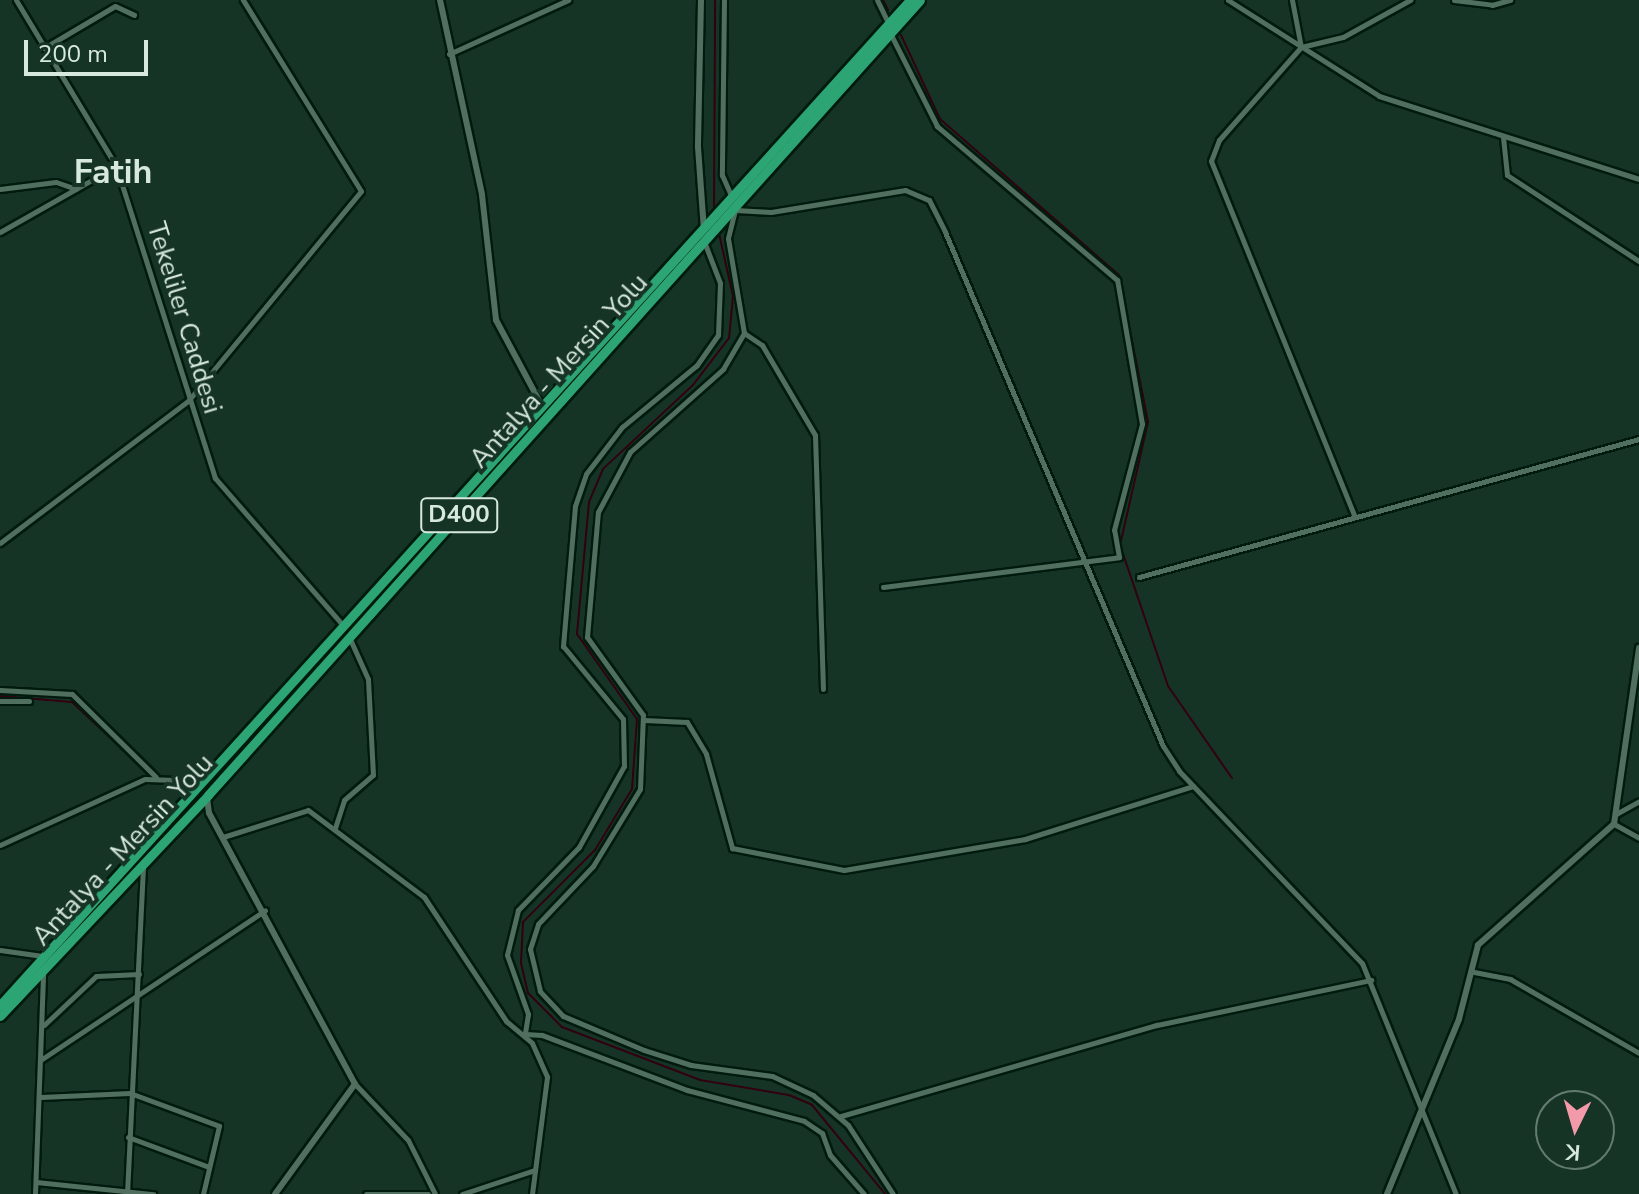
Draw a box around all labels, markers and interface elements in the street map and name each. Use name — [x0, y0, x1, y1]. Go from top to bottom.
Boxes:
scale bar — [28, 24, 152, 74]
text: 200 m — [38, 38, 108, 70]
district label: Fatih — [74, 153, 152, 193]
street label: Tekeliler Caddesi — [140, 218, 228, 418]
street label: Antalya - Mersin Yolu — [464, 267, 654, 475]
road number: D400 — [419, 495, 499, 535]
street label: Antalya - Mersin Yolu — [26, 748, 220, 952]
north arrow — [1535, 1090, 1615, 1170]
text: K — [1565, 1136, 1582, 1167]

